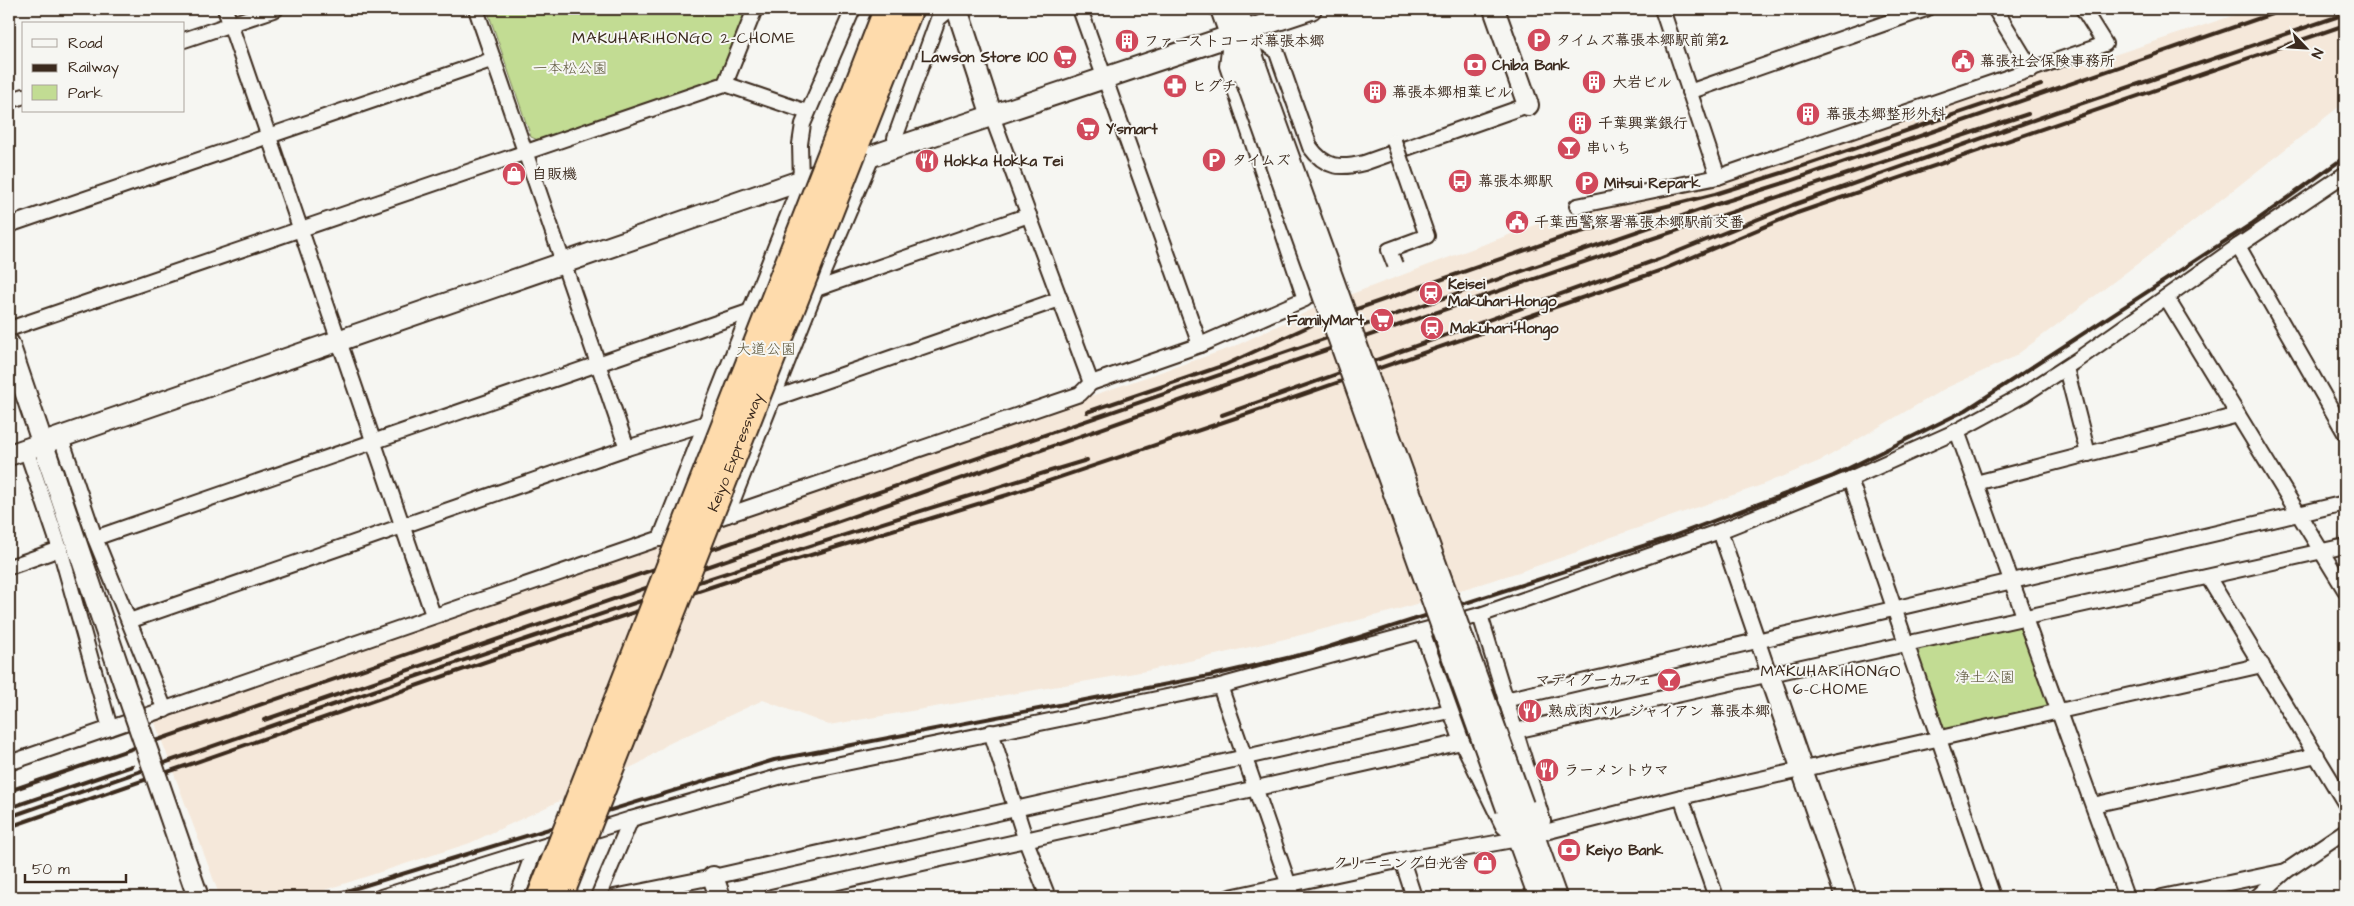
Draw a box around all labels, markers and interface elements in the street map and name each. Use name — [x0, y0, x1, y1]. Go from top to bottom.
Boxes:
legend — [22, 22, 185, 112]
north arrow — [2282, 22, 2332, 72]
district label: MAKUHARIHONGO 2-CHOME — [572, 27, 796, 49]
parking icon: タイムズ幕張本郷駅前第2 — [1526, 27, 1552, 53]
building icon: ファーストコーポ幕張本郷 — [1114, 28, 1140, 54]
place label: タイムズ幕張本郷駅前第2 — [1556, 30, 1729, 51]
place label: ファーストコーポ幕張本郷 — [1144, 31, 1324, 52]
text: Road — [68, 33, 103, 54]
supermarket icon: Lawson Store 100 — [1052, 44, 1078, 70]
text: N — [2306, 45, 2328, 61]
place label: Lawson Store 100 — [921, 47, 1049, 68]
public building icon: 幕張社会保険事務所 — [1950, 48, 1976, 74]
place label: 幕張社会保険事務所 — [1980, 51, 2115, 72]
bank icon: Chiba Bank — [1462, 52, 1488, 78]
place label: Chiba Bank — [1492, 55, 1570, 76]
text: Railway — [68, 57, 119, 79]
park label: 一本松公園 — [532, 58, 608, 79]
building icon: 大岩ビル — [1581, 69, 1607, 95]
place label: 大岩ビル — [1612, 72, 1672, 93]
pharmacy icon: ヒグチ — [1162, 73, 1188, 99]
place label: ヒグチ — [1192, 76, 1237, 97]
building icon: 幕張本郷相葉ビル — [1362, 79, 1388, 105]
place label: 幕張本郷相葉ビル — [1392, 82, 1512, 103]
text: Park — [68, 83, 103, 104]
building icon: 幕張本郷整形外科 — [1795, 101, 1821, 127]
place label: 幕張本郷整形外科 — [1826, 104, 1946, 125]
building icon: 千葉興業銀行 — [1567, 110, 1593, 136]
place label: 千葉興業銀行 — [1598, 113, 1688, 134]
supermarket icon: Y'smart — [1075, 116, 1101, 142]
place label: Y'smart — [1106, 119, 1159, 140]
bar icon: 串いち — [1556, 135, 1582, 161]
place label: 串いち — [1586, 138, 1631, 159]
parking icon: タイムズ — [1201, 147, 1227, 173]
restaurant icon: Hokka Hokka Tei — [914, 148, 940, 174]
place label: タイムズ — [1232, 150, 1291, 171]
place label: Hokka Hokka Tei — [944, 151, 1064, 172]
shop icon: 自販機 — [501, 161, 527, 187]
place label: 自販機 — [532, 164, 577, 185]
bus stop icon: 幕張本郷駅 — [1447, 168, 1473, 194]
parking icon: Mitsui Repark — [1574, 170, 1600, 196]
place label: 幕張本郷駅 — [1478, 171, 1553, 192]
place label: Mitsui Repark — [1604, 173, 1701, 194]
public building icon: 千葉西警察署幕張本郷駅前交番 — [1504, 209, 1530, 235]
place label: 千葉西警察署幕張本郷駅前交番 — [1534, 212, 1744, 233]
place label: Keisei Makuhari-Hongo — [1448, 274, 1557, 314]
station icon: Keisei Makuhari-Hongo — [1418, 280, 1444, 306]
supermarket icon: FamilyMart — [1369, 307, 1395, 333]
place label: FamilyMart — [1287, 310, 1365, 332]
station icon: Makuhari-Hongo — [1419, 315, 1445, 341]
place label: Makuhari-Hongo — [1450, 318, 1559, 341]
park label: 大道公園 — [736, 339, 796, 360]
street label: Keiyo Expressway — [703, 390, 769, 515]
district label: MAKUHARIHONGO 6-CHOME — [1760, 660, 1902, 700]
bar icon: マディグーカフェ — [1656, 667, 1682, 693]
park label: 浄土公園 — [1955, 667, 2015, 688]
place label: マディグーカフェ — [1536, 670, 1652, 691]
restaurant icon: 熟成肉バル ジャイアン 幕張本郷 — [1517, 698, 1543, 724]
place label: 熟成肉バル ジャイアン 幕張本郷 — [1548, 701, 1770, 722]
restaurant icon: ラーメントウマ — [1534, 757, 1560, 783]
place label: ラーメントウマ — [1564, 760, 1669, 781]
bank icon: Keiyo Bank — [1556, 837, 1582, 863]
place label: Keiyo Bank — [1586, 840, 1664, 862]
shop icon: クリーニング白光舎 — [1472, 850, 1498, 876]
scale bar — [25, 851, 126, 883]
place label: クリーニング白光舎 — [1333, 853, 1468, 874]
text: 50 m — [32, 859, 70, 880]

